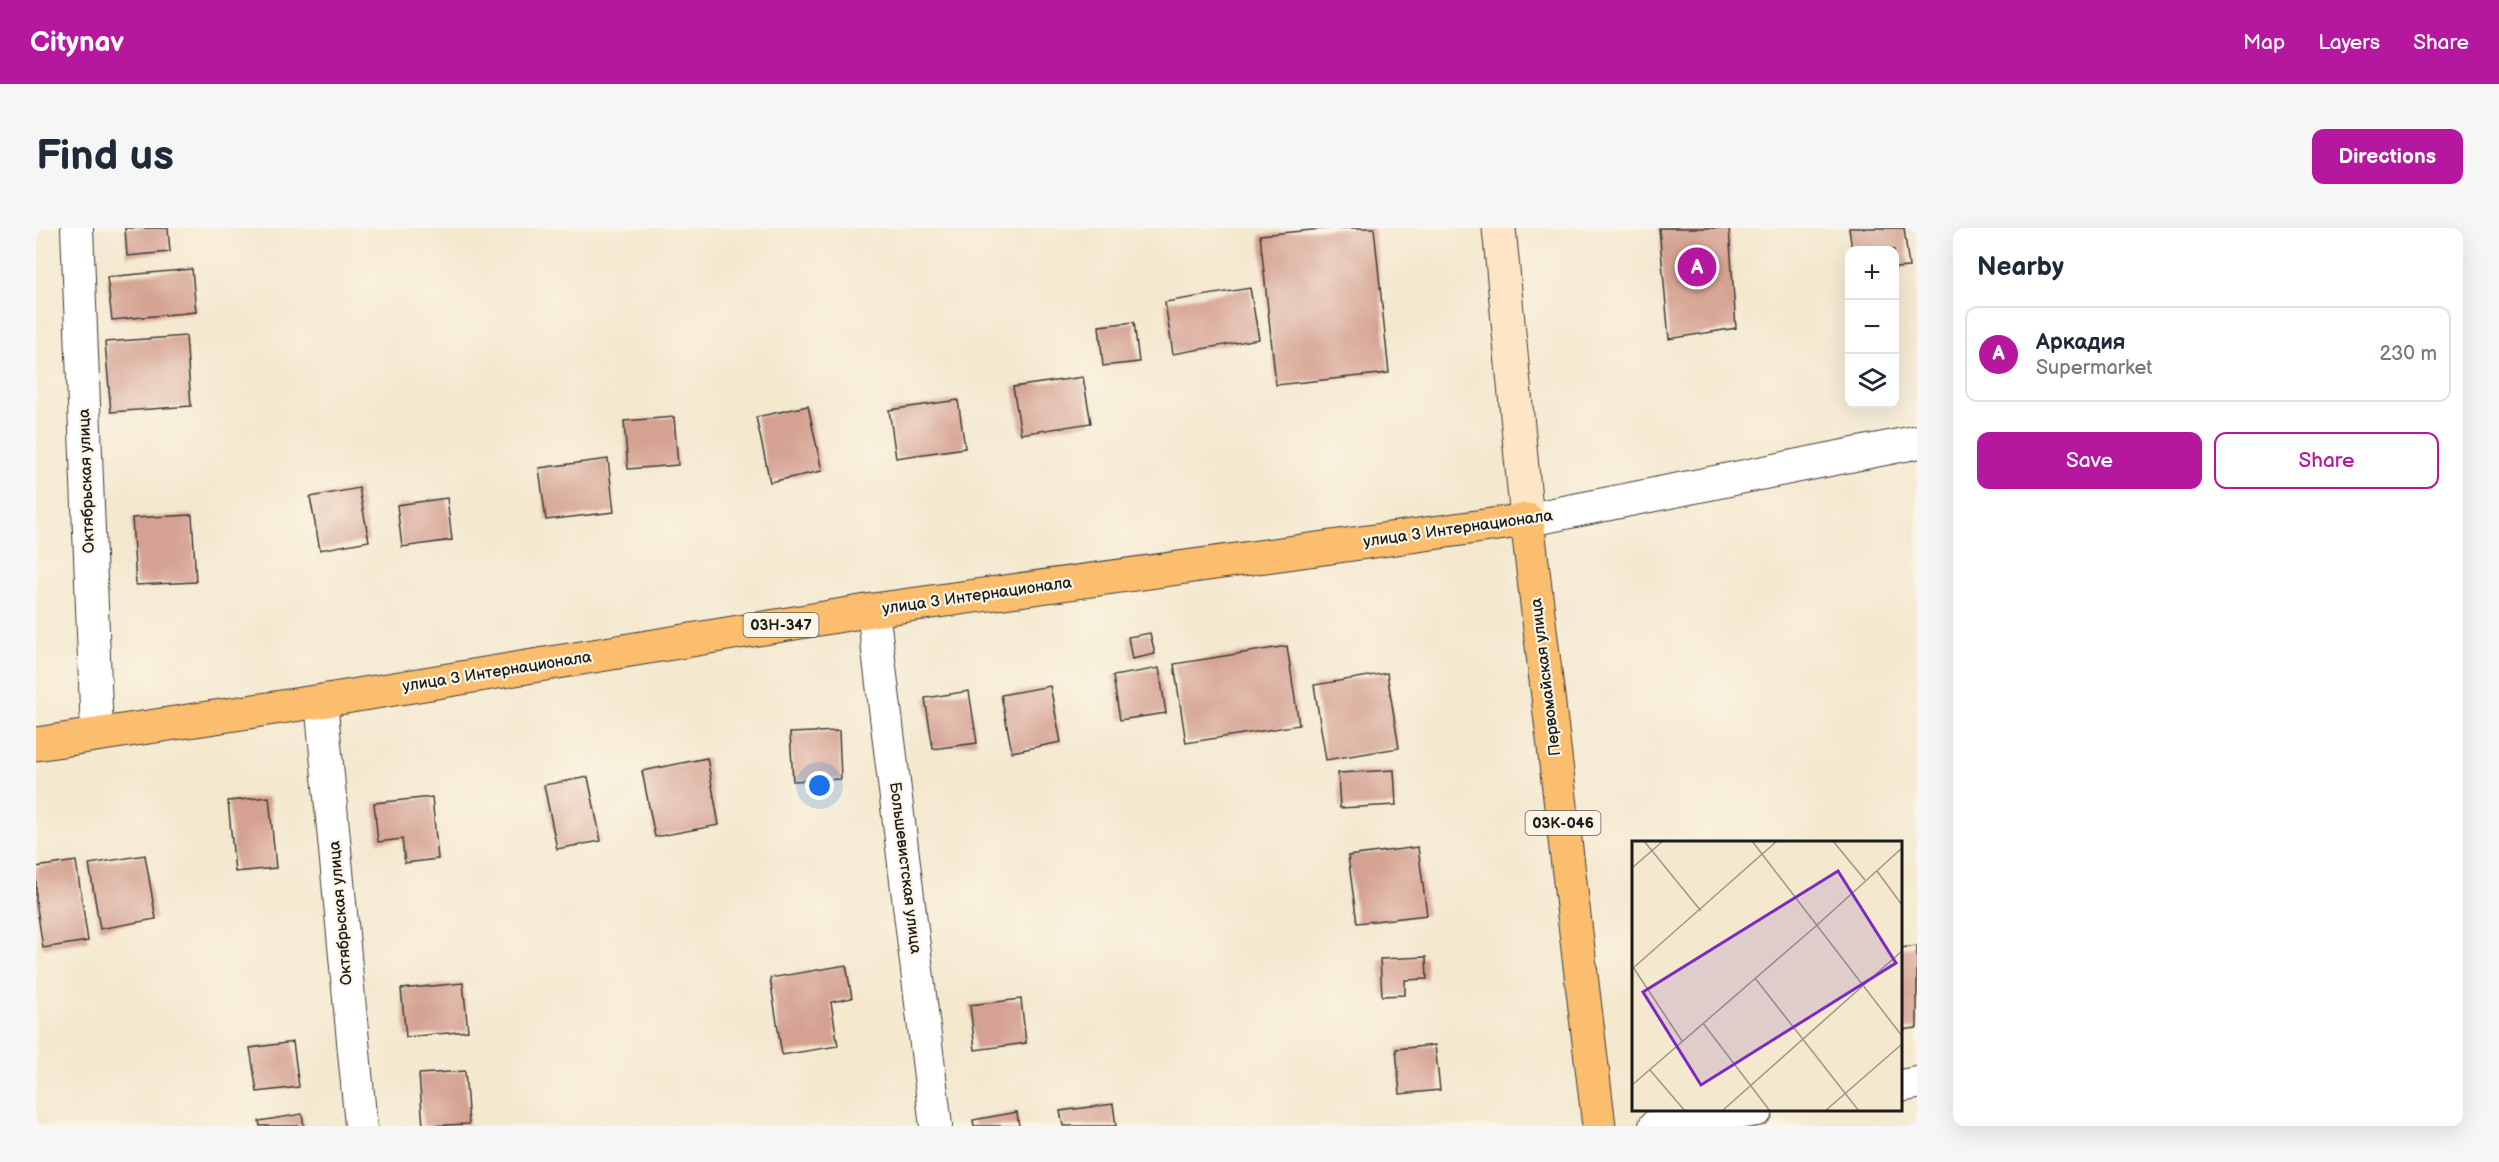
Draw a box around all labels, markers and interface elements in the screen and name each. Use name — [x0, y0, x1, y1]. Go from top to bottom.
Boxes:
text: Citynav — [30, 26, 124, 59]
text: Map — [2243, 30, 2285, 55]
text: Layers — [2318, 30, 2380, 55]
text: Share — [2413, 30, 2469, 55]
button: Directions — [2312, 129, 2463, 184]
text: Find us — [36, 131, 174, 182]
pin: A — [1678, 244, 1716, 290]
map controls — [1845, 246, 1899, 408]
button: + — [1845, 246, 1899, 300]
text: Nearby — [1977, 252, 2064, 283]
button: − — [1845, 300, 1899, 354]
text: Аркадия — [2036, 329, 2126, 356]
text: A — [1992, 342, 2005, 366]
text: 230 m — [2380, 342, 2437, 366]
button: layers — [1845, 354, 1899, 408]
text: Supermarket — [2036, 356, 2152, 380]
street label: Октябрьская улица — [75, 408, 99, 554]
button: Save — [1977, 432, 2202, 489]
button: Share — [2214, 432, 2439, 489]
street label: улица 3 Интернационала — [1362, 506, 1555, 552]
street label: улица 3 Интернационала — [881, 573, 1074, 619]
street label: Первомайская улица — [1527, 597, 1565, 757]
road number: 03Н-347 — [744, 613, 819, 637]
street label: улица 3 Интернационала — [401, 648, 593, 696]
your location — [805, 771, 834, 800]
street label: Большевистская улица — [885, 781, 925, 955]
road number: 03К-046 — [1526, 811, 1600, 835]
street label: Октябрьская улица — [325, 839, 357, 986]
inset map — [1632, 841, 1902, 1111]

